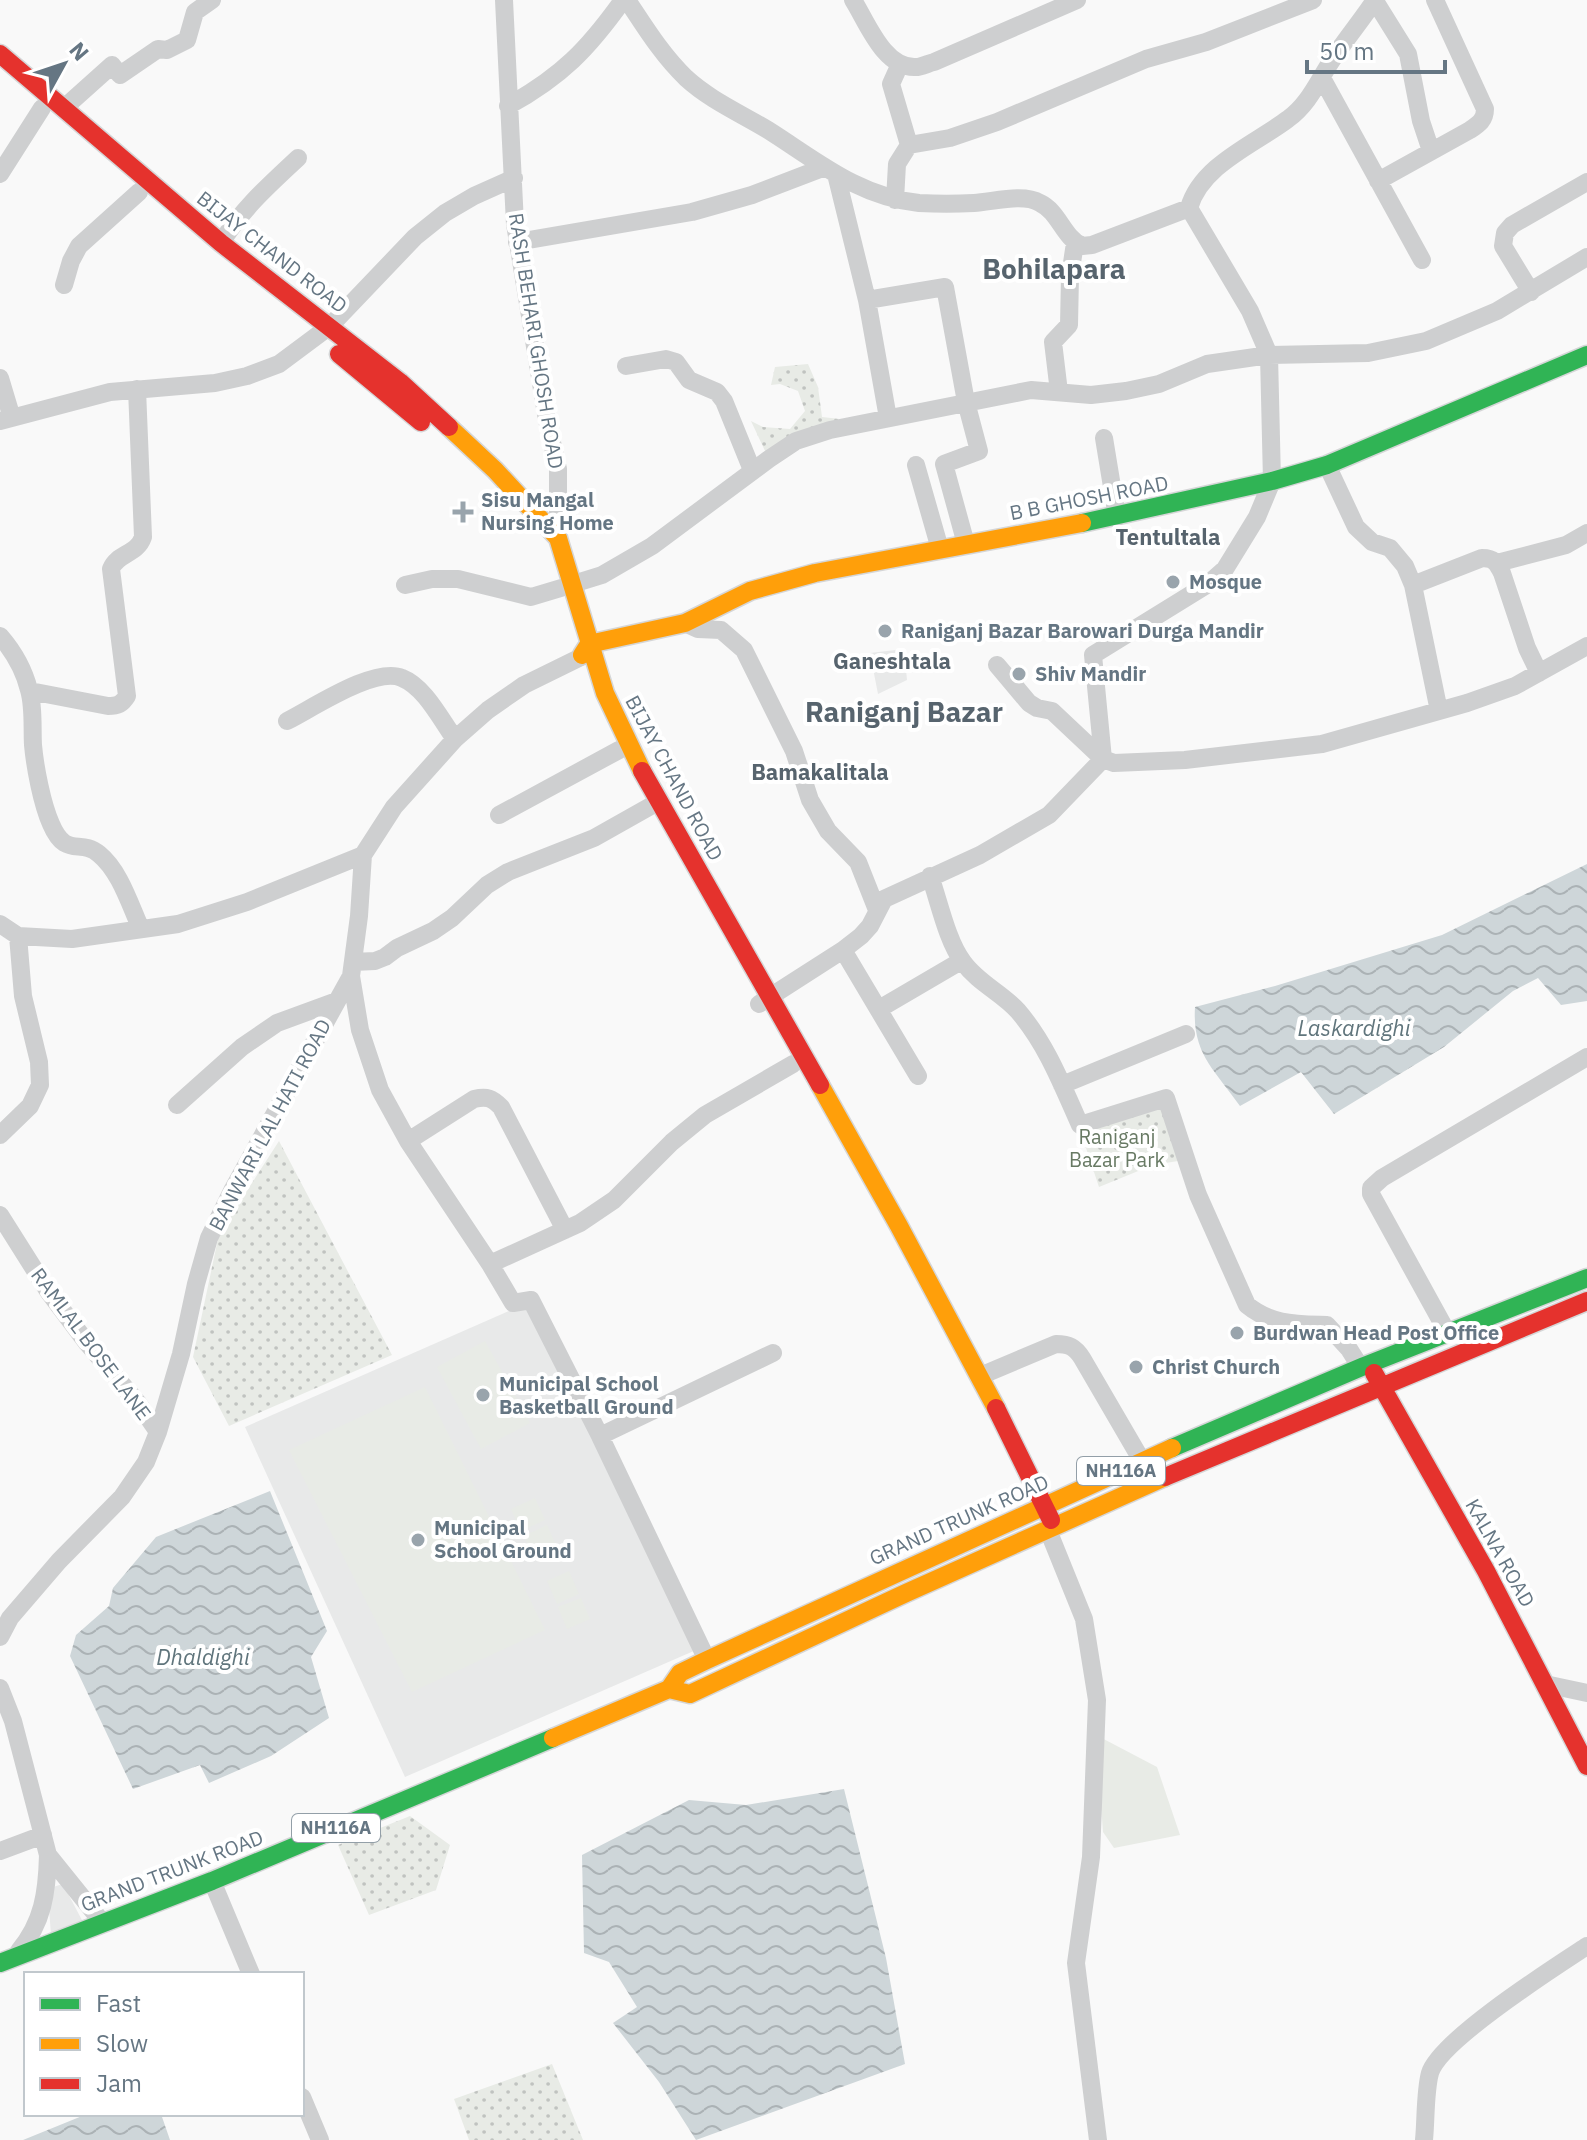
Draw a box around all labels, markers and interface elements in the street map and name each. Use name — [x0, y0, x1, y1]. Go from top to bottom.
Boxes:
north arrow — [24, 24, 104, 104]
scale bar — [1307, 24, 1445, 74]
text: N — [63, 35, 96, 66]
text: 50 m — [1319, 35, 1374, 67]
street label: BIJAY CHAND ROAD — [192, 184, 353, 319]
street label: RASH BEHARI GHOSH ROAD — [503, 211, 570, 471]
district label: Bohilapara — [982, 250, 1126, 287]
street label: B B GHOSH ROAD — [1007, 469, 1170, 526]
place label: Sisu Mangal Nursing Home — [481, 486, 614, 536]
marker: Sisu Mangal Nursing Home — [452, 501, 474, 523]
district label: Tentultala — [1115, 522, 1221, 551]
place label: Mosque — [1189, 568, 1262, 595]
marker: Mosque — [1164, 573, 1182, 591]
place label: Raniganj Bazar Barowari Durga Mandir — [901, 617, 1264, 644]
marker: Raniganj Bazar Barowari Durga Mandir — [876, 622, 894, 640]
district label: Ganeshtala — [833, 646, 951, 675]
place label: Shiv Mandir — [1035, 660, 1146, 687]
marker: Shiv Mandir — [1010, 665, 1028, 683]
street label: BIJAY CHAND ROAD — [619, 690, 730, 865]
district label: Raniganj Bazar — [805, 693, 1003, 730]
district label: Bamakalitala — [751, 757, 889, 786]
water label: Laskardighi — [1297, 1013, 1411, 1042]
street label: BANWARI LAL HATI ROAD — [202, 1014, 337, 1235]
park label: Raniganj Bazar Park — [1069, 1123, 1166, 1173]
street label: RAMLAL BOSE LANE — [25, 1262, 158, 1425]
place label: Burdwan Head Post Office — [1253, 1319, 1499, 1346]
marker: Burdwan Head Post Office — [1228, 1324, 1246, 1342]
place label: Christ Church — [1152, 1353, 1280, 1380]
marker: Christ Church — [1127, 1358, 1145, 1376]
place label: Municipal School Basketball Ground — [499, 1370, 674, 1420]
marker: Municipal School Basketball Ground — [474, 1386, 492, 1404]
road number: NH116A — [1077, 1457, 1165, 1485]
street label: GRAND TRUNK ROAD — [865, 1468, 1053, 1571]
street label: KALNA ROAD — [1460, 1494, 1541, 1612]
place label: Municipal School Ground — [434, 1514, 572, 1564]
marker: Municipal School Ground — [409, 1531, 427, 1549]
water label: Dhaldighi — [156, 1642, 250, 1671]
road number: NH116A — [292, 1814, 380, 1842]
street label: GRAND TRUNK ROAD — [77, 1823, 267, 1918]
legend — [24, 1972, 304, 2116]
text: Fast — [96, 1987, 141, 2019]
text: Slow — [96, 2027, 148, 2059]
text: Jam — [96, 2067, 142, 2099]

